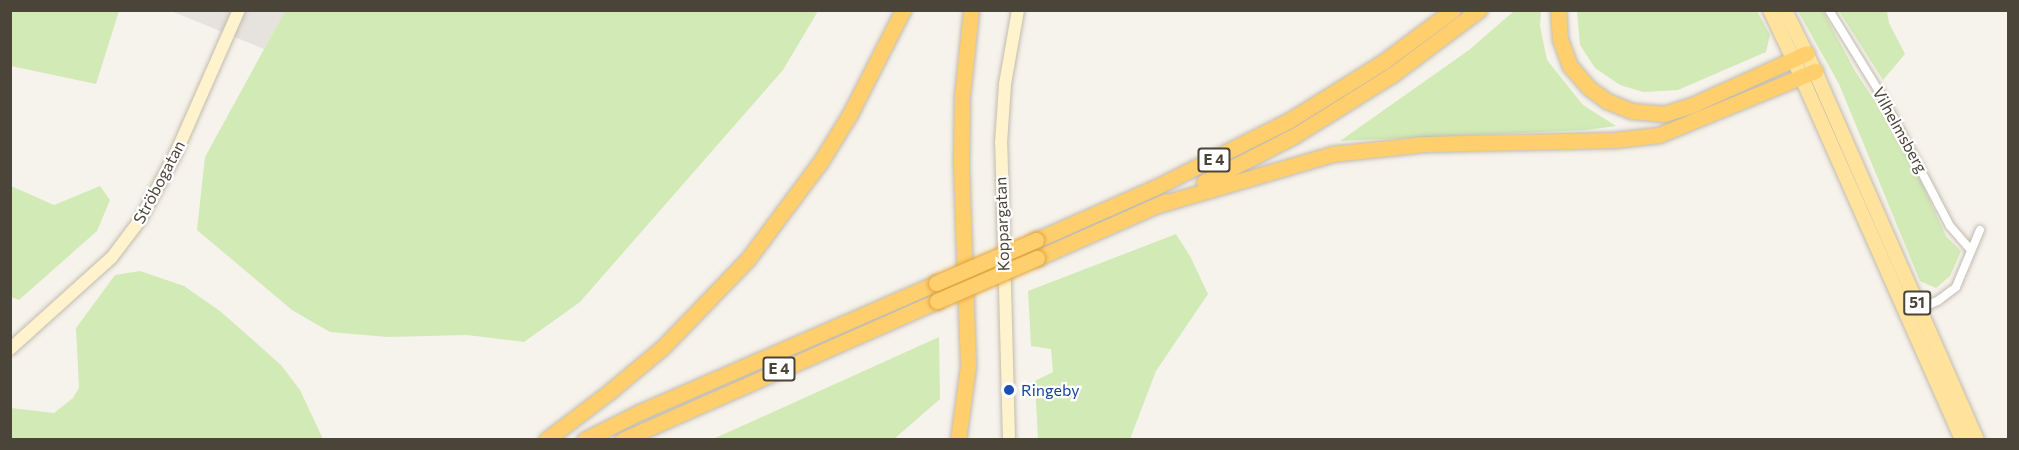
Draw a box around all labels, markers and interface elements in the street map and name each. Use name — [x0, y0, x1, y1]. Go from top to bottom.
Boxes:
street label: Vilhelmsberg — [1869, 84, 1931, 176]
street label: Ströbogatan — [129, 137, 189, 227]
road number: E 4 — [1196, 148, 1232, 172]
street label: Koppargatan — [991, 176, 1013, 272]
road number: 51 — [1902, 291, 1932, 315]
road number: E 4 — [761, 357, 797, 381]
place label: Ringeby — [1021, 380, 1079, 400]
marker: Ringeby — [1002, 383, 1016, 397]

